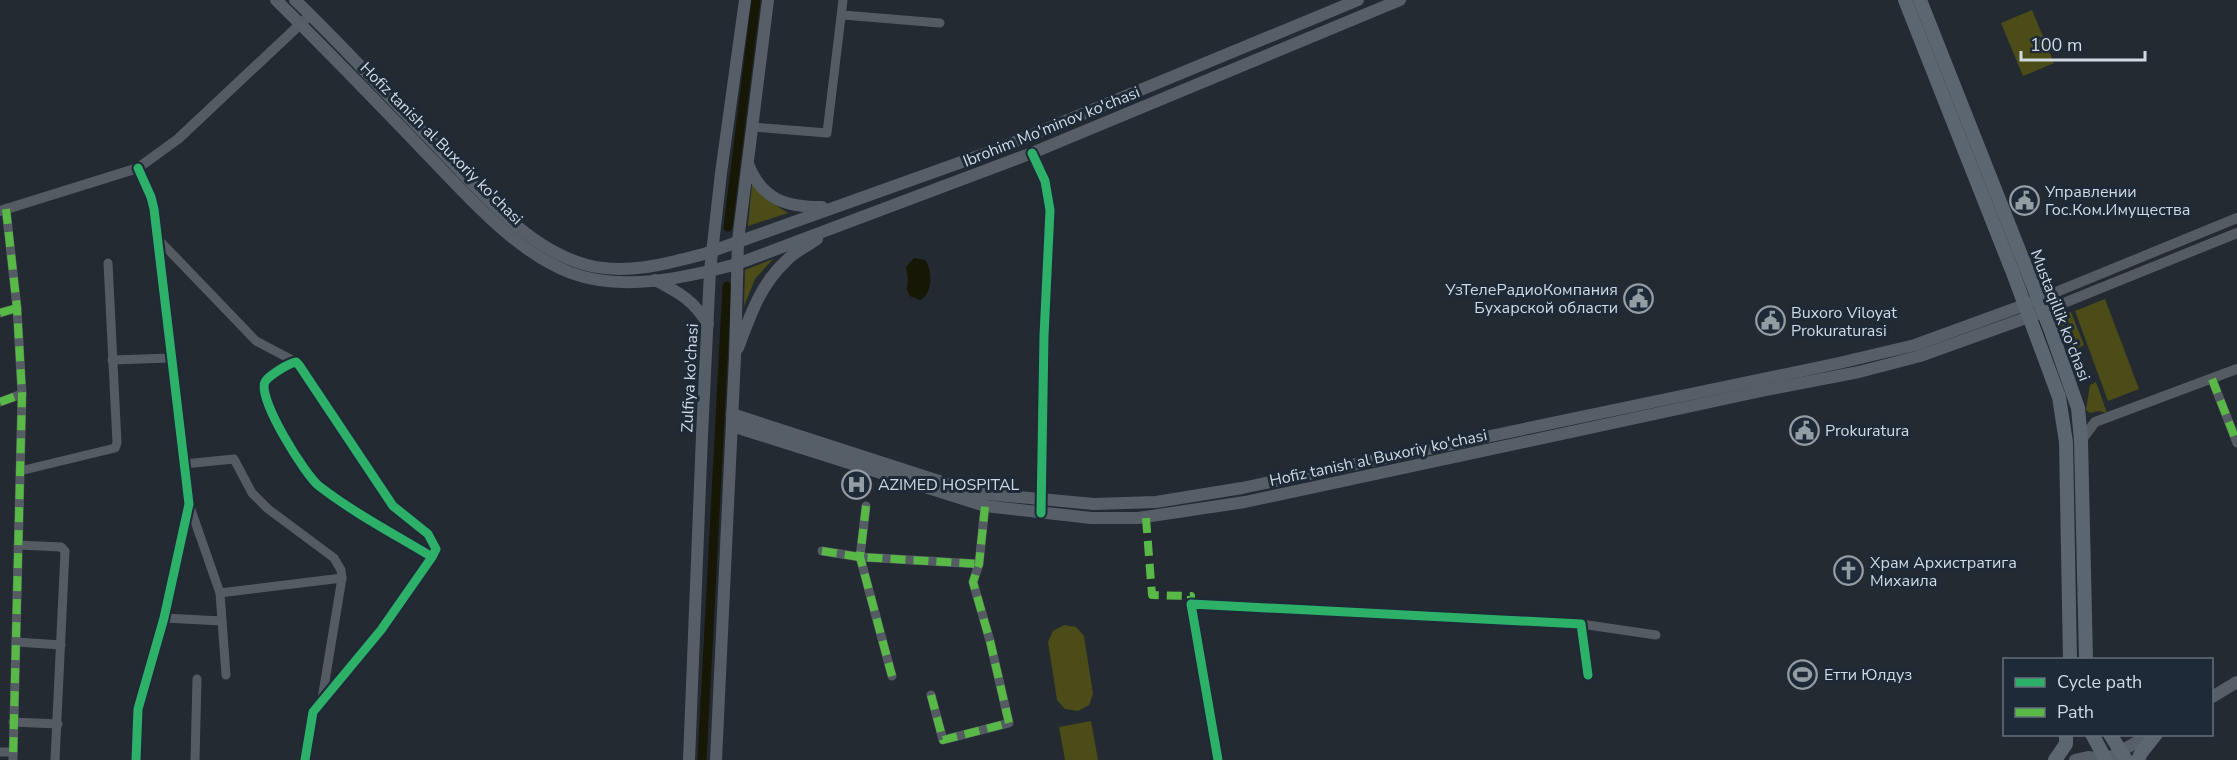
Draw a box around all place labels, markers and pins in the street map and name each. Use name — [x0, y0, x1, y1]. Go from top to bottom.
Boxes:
place label: Управлении Гос.Ком.Имущества — [2044, 181, 2190, 221]
public building icon: Управлении Гос.Ком.Имущества — [2008, 184, 2040, 216]
place label: УзТелеРадиоКомпания Бухарской области — [1444, 279, 1618, 319]
public building icon: УзТелеРадиоКомпания Бухарской области — [1623, 282, 1655, 314]
place label: Buxoro Viloyat Prokuraturasi — [1791, 302, 1897, 342]
public building icon: Buxoro Viloyat Prokuraturasi — [1754, 305, 1786, 337]
public building icon: Prokuratura — [1788, 414, 1820, 446]
place label: Prokuratura — [1825, 420, 1909, 442]
hospital icon: AZIMED HOSPITAL — [841, 468, 873, 500]
place label: AZIMED HOSPITAL — [878, 474, 1020, 496]
place label: Храм Архистратига Михаила — [1870, 552, 2017, 592]
church icon: Храм Архистратига Михаила — [1833, 555, 1865, 587]
sports icon: Етти Юлдуз — [1787, 658, 1819, 690]
place label: Етти Юлдуз — [1824, 664, 1912, 686]

